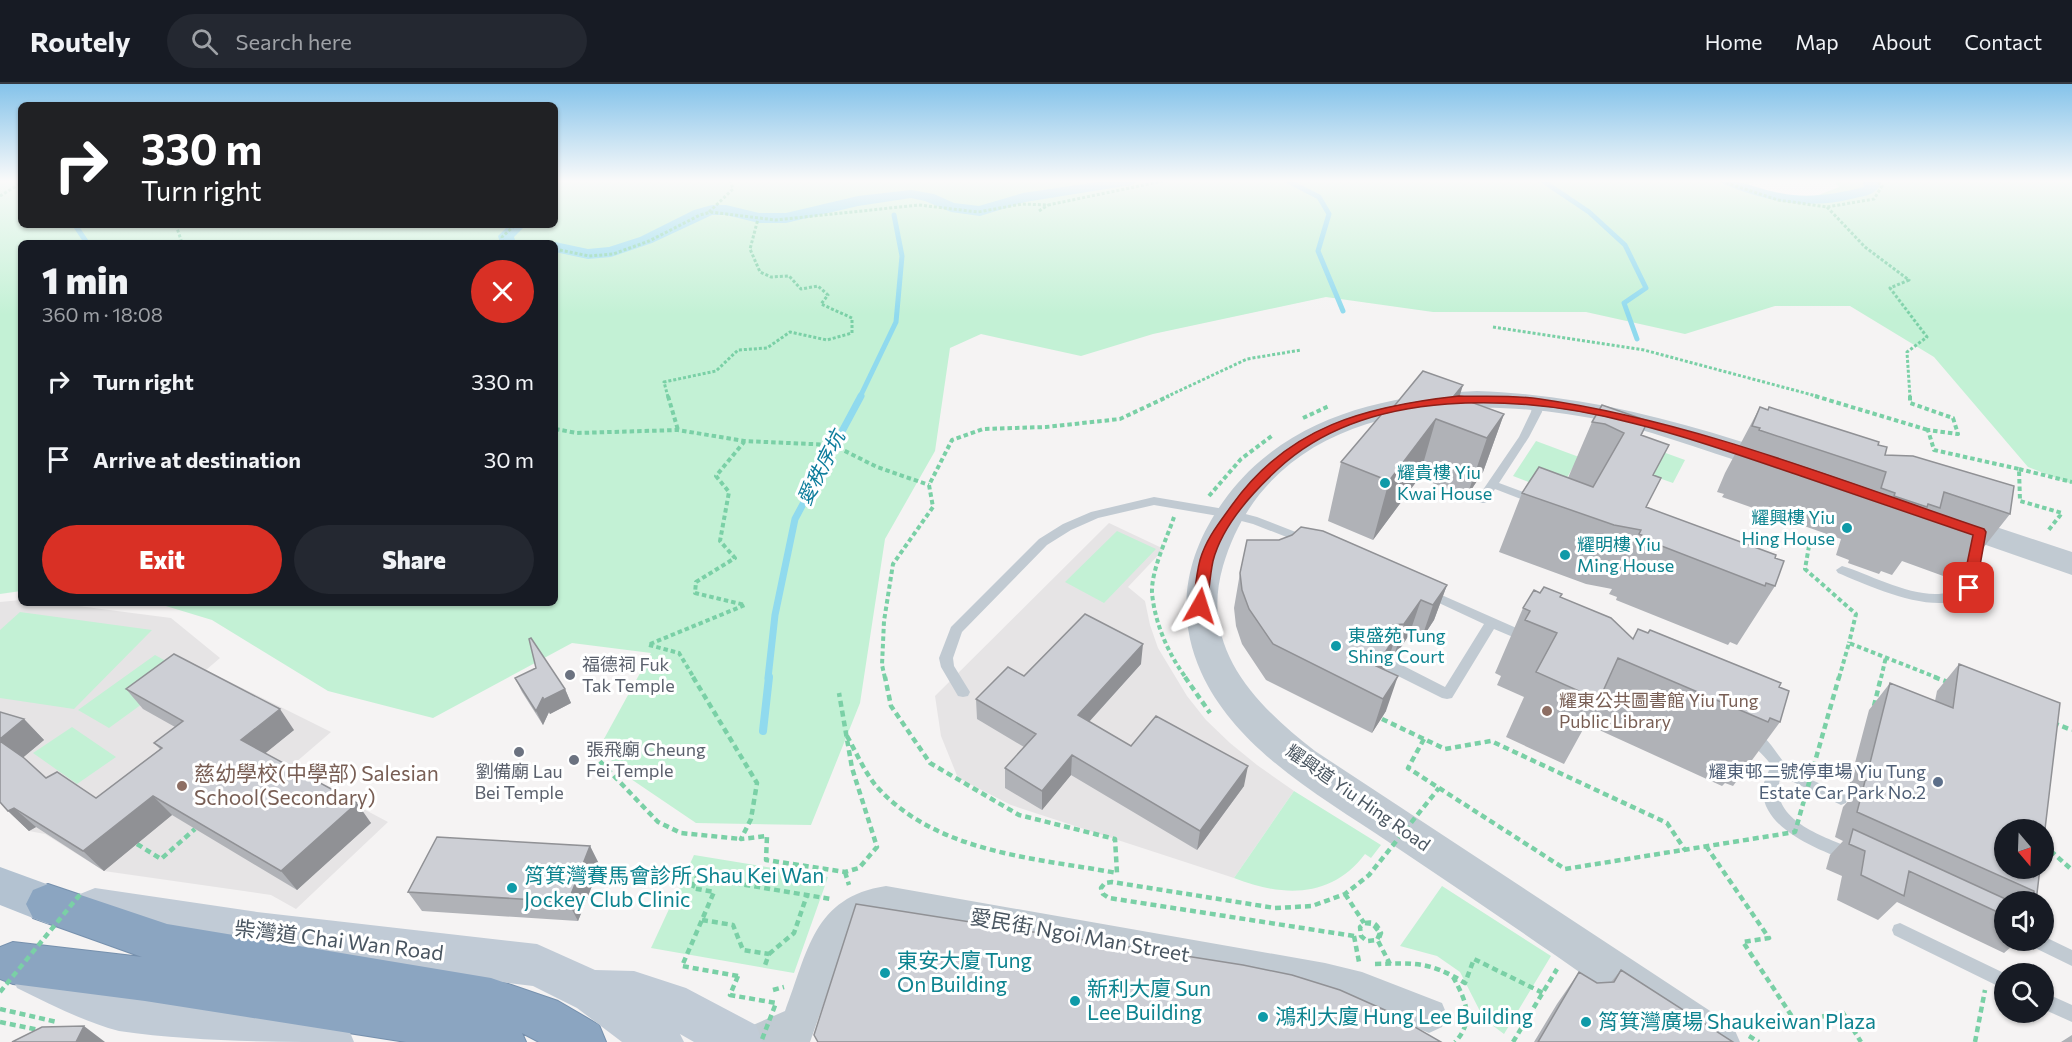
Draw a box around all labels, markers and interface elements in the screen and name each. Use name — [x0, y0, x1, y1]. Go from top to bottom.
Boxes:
search box — [167, 14, 587, 68]
text: Routely — [30, 24, 131, 58]
icon: search — [188, 25, 221, 58]
text: Search here — [236, 28, 352, 55]
text: Home — [1705, 29, 1762, 54]
text: Map — [1795, 29, 1839, 54]
text: About — [1872, 29, 1931, 54]
text: Contact — [1964, 29, 2042, 54]
text: 330 m — [141, 122, 262, 174]
icon: right — [42, 126, 120, 204]
text: Turn right — [141, 174, 261, 207]
text: 1 min — [42, 257, 128, 301]
button: close — [471, 260, 534, 323]
text: 360 m · 18:08 — [42, 302, 163, 326]
icon: right — [42, 365, 75, 398]
text: Turn right — [93, 368, 194, 395]
text: 330 m — [471, 368, 534, 395]
water label: 愛秩序坑 — [791, 424, 850, 509]
icon: arrive — [42, 443, 75, 476]
text: Arrive at destination — [93, 446, 301, 473]
text: 30 m — [484, 446, 534, 473]
place label: 耀貴樓 Yiu Kwai House — [1397, 461, 1492, 504]
marker: 耀貴樓 Yiu Kwai House — [1378, 476, 1392, 490]
place label: 耀興樓 Yiu Hing House — [1741, 506, 1835, 549]
marker: 耀興樓 Yiu Hing House — [1840, 521, 1854, 535]
button: Exit — [42, 525, 282, 594]
button: Share — [294, 525, 534, 594]
place label: 耀明樓 Yiu Ming House — [1577, 533, 1674, 576]
marker: 耀明樓 Yiu Ming House — [1558, 548, 1572, 562]
pin — [1943, 562, 1994, 613]
icon: arrive — [1952, 571, 1985, 604]
position arrow — [1168, 574, 1232, 638]
place label: 東盛苑 Tung Shing Court — [1348, 624, 1446, 667]
marker: 東盛苑 Tung Shing Court — [1329, 639, 1343, 653]
place label: 福德祠 Fuk Tak Temple — [582, 653, 675, 696]
marker: 福德祠 Fuk Tak Temple — [563, 668, 577, 682]
place label: 耀東公共圖書館 Yiu Tung Public Library — [1559, 689, 1759, 732]
marker: 耀東公共圖書館 Yiu Tung Public Library — [1540, 704, 1554, 718]
place label: 張飛廟 Cheung Fei Temple — [586, 738, 706, 781]
street label: 耀興道 Yiu Hing Road — [1282, 739, 1435, 855]
marker: 劉備廟 Lau Bei Temple — [512, 745, 526, 759]
marker: 張飛廟 Cheung Fei Temple — [567, 753, 581, 767]
place label: 慈幼學校(中學部) Salesian School(Secondary) — [194, 760, 439, 809]
place label: 劉備廟 Lau Bei Temple — [474, 760, 564, 803]
place label: 耀東邨二號停車場 Yiu Tung Estate Car Park No.2 — [1709, 760, 1926, 803]
marker: 耀東邨二號停車場 Yiu Tung Estate Car Park No.2 — [1931, 775, 1945, 789]
marker: 慈幼學校(中學部) Salesian School(Secondary) — [175, 779, 189, 793]
north arrow — [1994, 819, 2054, 879]
map controls — [1994, 819, 2054, 1023]
place label: 筲箕灣賽馬會診所 Shau Kei Wan Jockey Club Clinic — [524, 862, 824, 911]
marker: 筲箕灣賽馬會診所 Shau Kei Wan Jockey Club Clinic — [505, 881, 519, 895]
button: sound — [1994, 891, 2054, 951]
street label: 愛民街 Ngoi Man Street — [969, 903, 1192, 966]
street label: 柴灣道 Chai Wan Road — [233, 914, 445, 965]
place label: 東安大廈 Tung On Building — [897, 947, 1032, 996]
button: search — [1994, 963, 2054, 1023]
marker: 東安大廈 Tung On Building — [878, 966, 892, 980]
place label: 新利大廈 Sun Lee Building — [1087, 975, 1211, 1024]
marker: 新利大廈 Sun Lee Building — [1068, 994, 1082, 1008]
place label: 鴻利大廈 Hung Lee Building — [1275, 1003, 1533, 1028]
place label: 筲箕灣廣場 Shaukeiwan Plaza — [1598, 1008, 1876, 1033]
marker: 鴻利大廈 Hung Lee Building — [1256, 1010, 1270, 1024]
marker: 筲箕灣廣場 Shaukeiwan Plaza — [1579, 1015, 1593, 1029]

